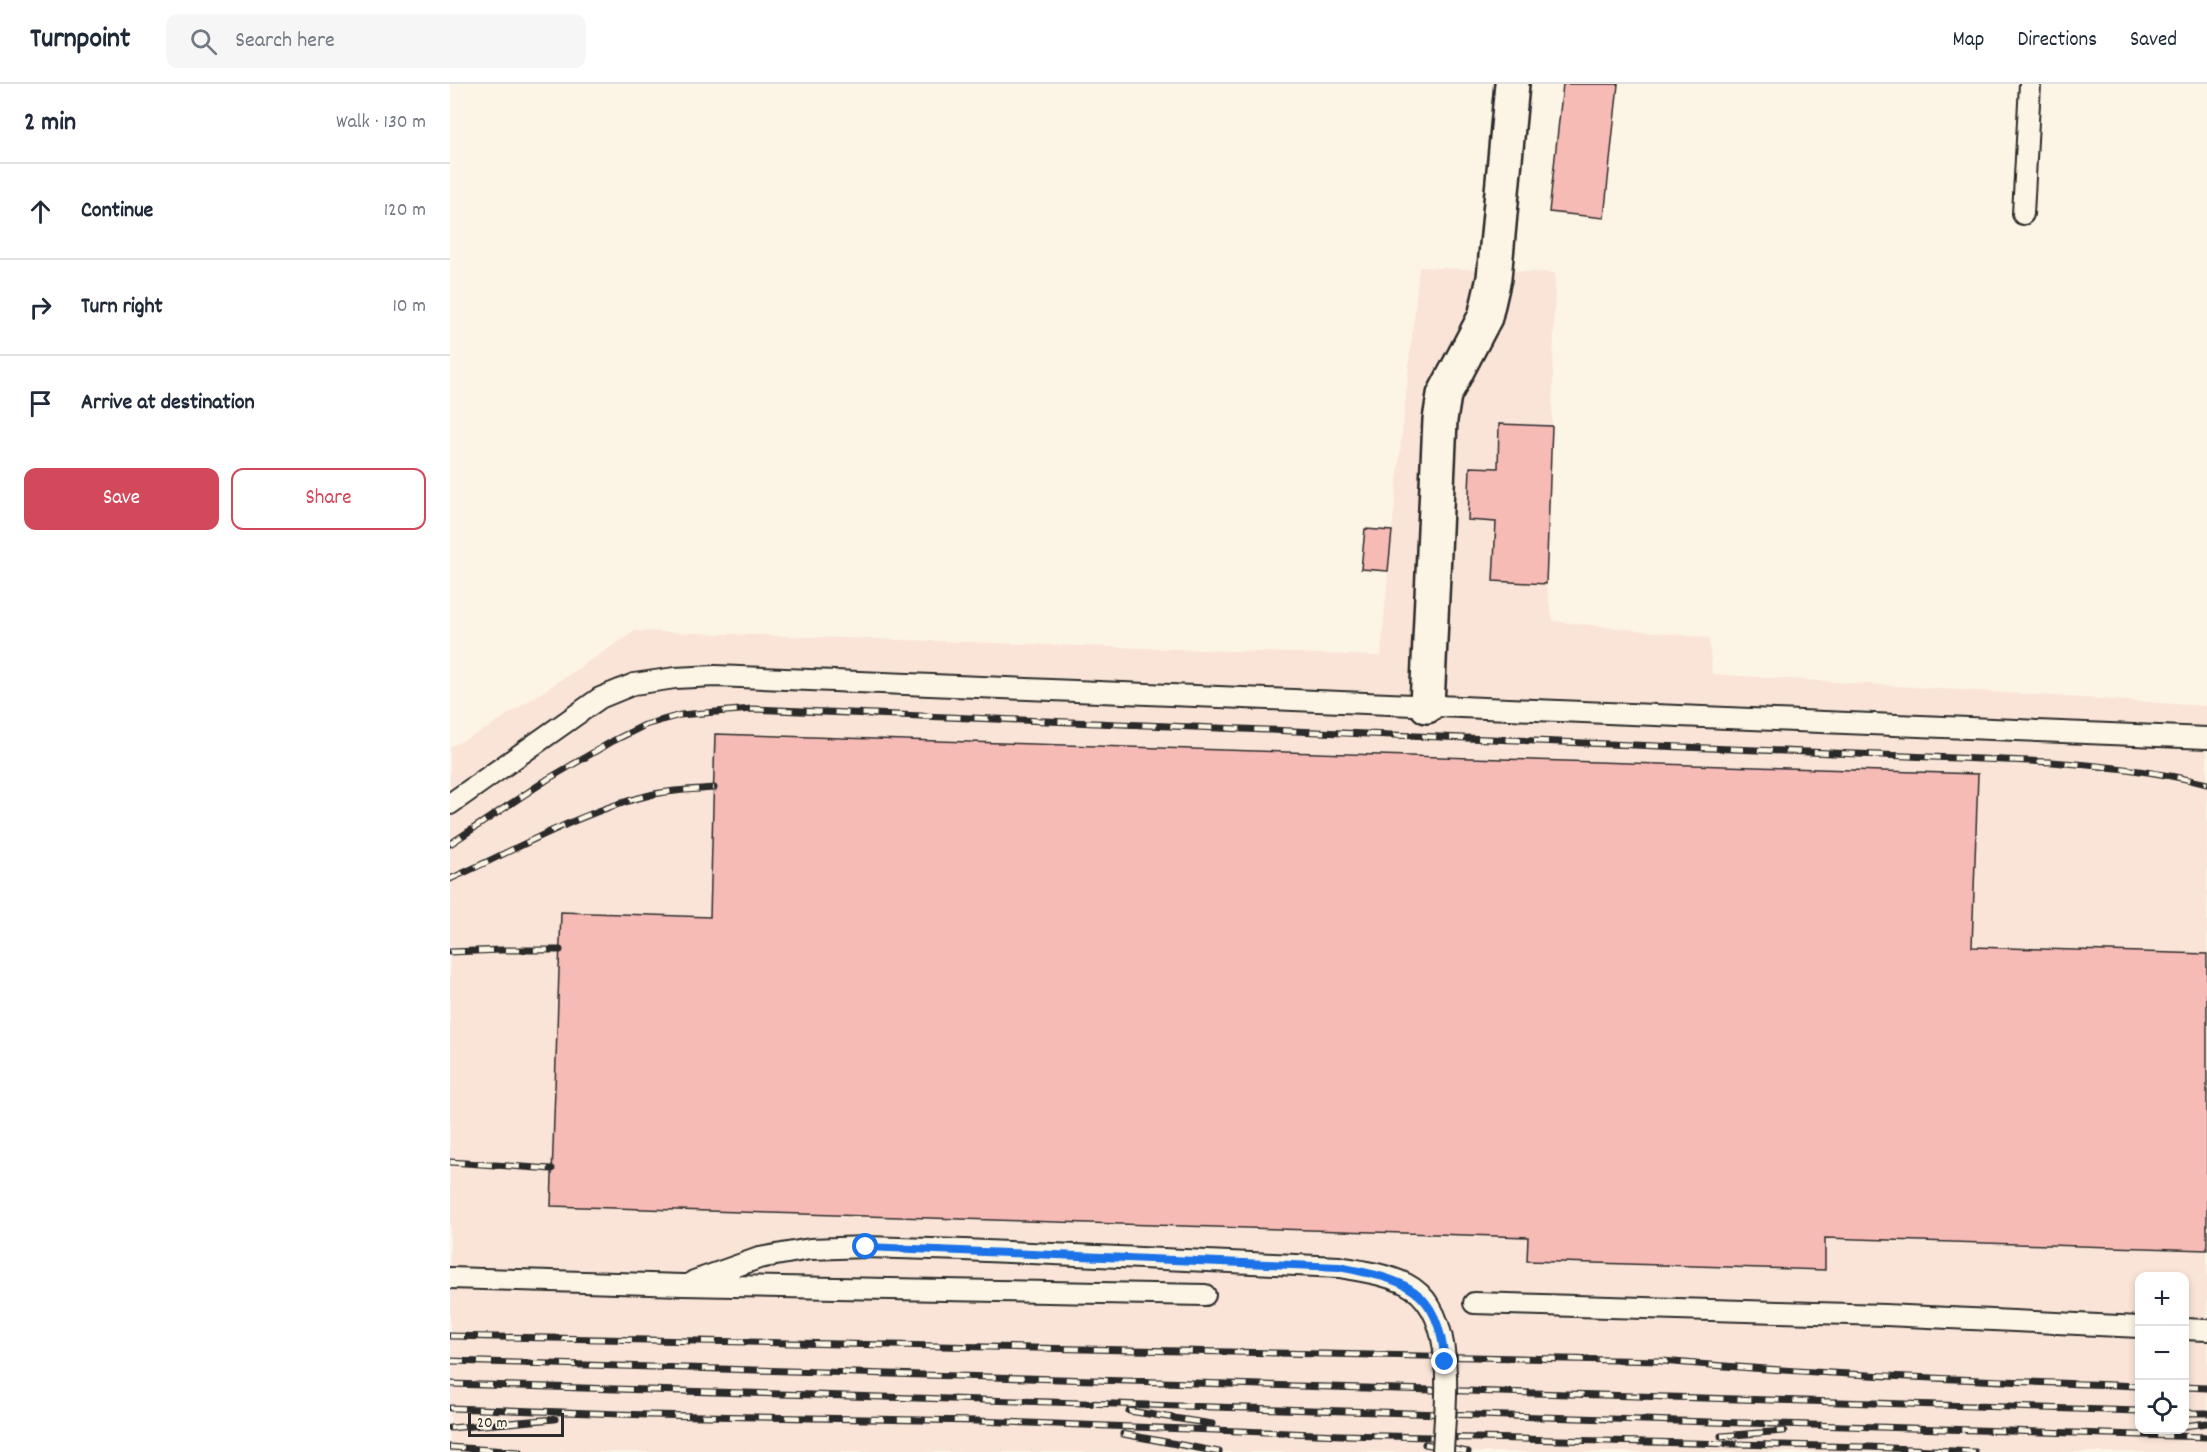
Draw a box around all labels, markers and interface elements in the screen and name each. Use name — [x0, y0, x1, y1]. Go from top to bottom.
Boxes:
search box — [166, 14, 586, 68]
text: Turnpoint — [30, 21, 130, 61]
icon: search — [187, 25, 220, 58]
text: Search here — [235, 26, 335, 57]
text: Map — [1953, 26, 1984, 56]
text: Directions — [2017, 26, 2097, 56]
text: Saved — [2130, 26, 2177, 56]
text: 2 min — [24, 105, 76, 142]
text: Walk · 130 m — [336, 109, 426, 137]
icon: ahead — [24, 195, 57, 228]
text: Continue — [81, 196, 153, 227]
text: 120 m — [384, 197, 426, 225]
icon: right — [24, 291, 57, 324]
text: Turn right — [81, 292, 163, 323]
text: 10 m — [392, 293, 426, 321]
icon: arrive — [24, 387, 57, 420]
text: Arrive at destination — [81, 388, 255, 419]
button: Save — [24, 468, 219, 530]
button: Share — [231, 468, 426, 530]
route start — [852, 1233, 878, 1259]
map controls — [2135, 1272, 2189, 1434]
button: + — [2135, 1272, 2189, 1326]
button: − — [2135, 1326, 2189, 1380]
route end — [1431, 1348, 1457, 1374]
button: locate — [2135, 1380, 2189, 1434]
scale bar — [468, 1410, 564, 1438]
text: 20 m — [477, 1412, 507, 1435]

